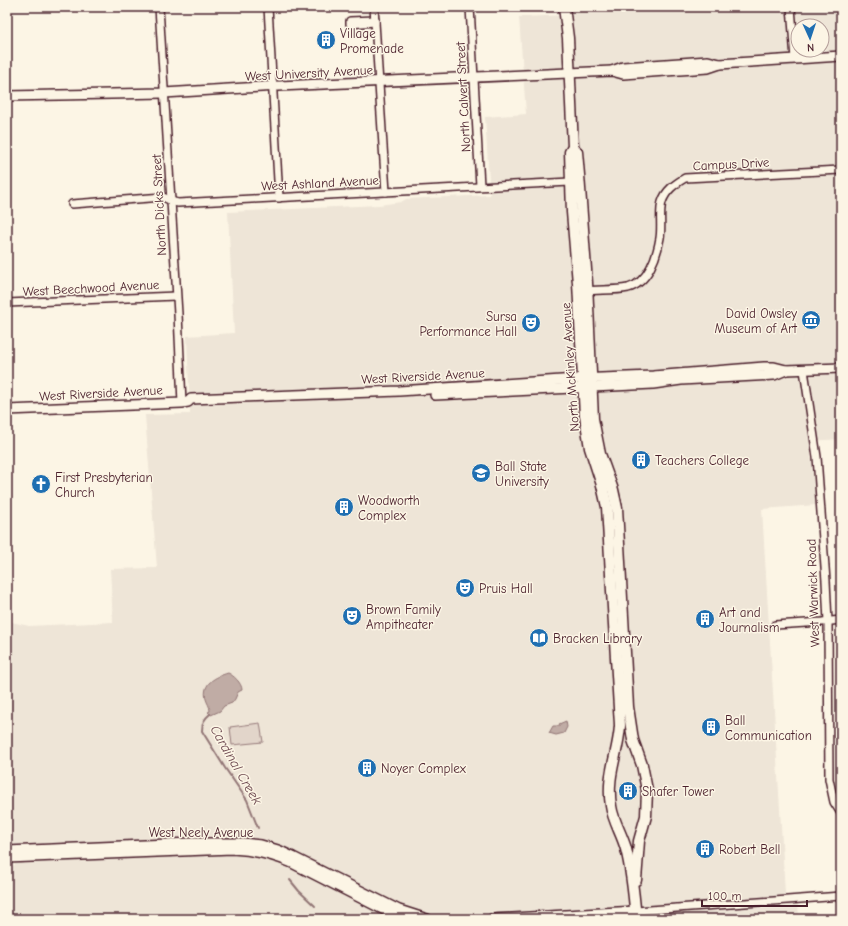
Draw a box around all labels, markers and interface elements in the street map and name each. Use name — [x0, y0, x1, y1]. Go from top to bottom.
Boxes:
north arrow — [790, 18, 830, 58]
place label: Village Promenade — [340, 26, 404, 56]
building icon: Village Promenade — [315, 29, 337, 51]
street label: North Calvert Street — [453, 40, 473, 153]
text: N — [807, 41, 814, 54]
street label: West University Avenue — [245, 62, 374, 84]
street label: North Dicks Street — [149, 153, 169, 256]
street label: Campus Drive — [692, 154, 770, 173]
street label: West Ashland Avenue — [261, 172, 380, 194]
street label: West Beechwood Avenue — [22, 277, 160, 299]
street label: North McKinley Avenue — [558, 302, 582, 432]
place label: David Owsley Museum of Art — [715, 306, 798, 336]
place label: Sursa Performance Hall — [420, 309, 517, 339]
museum icon: David Owsley Museum of Art — [800, 309, 822, 331]
theatre icon: Sursa Performance Hall — [520, 312, 542, 334]
street label: West Riverside Avenue — [361, 365, 486, 387]
street label: West Riverside Avenue — [39, 382, 164, 404]
building icon: Teachers College — [630, 449, 652, 471]
place label: Teachers College — [655, 453, 750, 468]
place label: Ball State University — [495, 459, 549, 489]
school or university icon: Ball State University — [470, 462, 492, 484]
place label: First Presbyterian Church — [55, 470, 153, 500]
church icon: First Presbyterian Church — [30, 473, 52, 495]
place label: Woodworth Complex — [358, 493, 420, 523]
building icon: Woodworth Complex — [333, 496, 355, 518]
street label: West Warwick Road — [804, 539, 822, 647]
theatre icon: Pruis Hall — [454, 577, 476, 599]
place label: Pruis Hall — [479, 581, 533, 596]
place label: Brown Family Ampitheater — [366, 602, 441, 632]
theatre icon: Brown Family Ampitheater — [341, 605, 363, 627]
place label: Art and Journalism — [719, 605, 779, 635]
building icon: Art and Journalism — [694, 608, 716, 630]
library icon: Bracken Library — [528, 627, 550, 649]
place label: Bracken Library — [553, 631, 642, 646]
place label: Ball Communication — [725, 713, 812, 743]
building icon: Ball Communication — [700, 716, 722, 738]
water label: Cardinal Creek — [206, 722, 266, 808]
building icon: Noyer Complex — [356, 757, 378, 779]
place label: Noyer Complex — [381, 761, 467, 776]
building icon: Shafer Tower — [617, 780, 639, 802]
place label: Shafer Tower — [642, 784, 715, 799]
street label: West Neely Avenue — [149, 825, 254, 840]
building icon: Robert Bell — [694, 838, 716, 860]
place label: Robert Bell — [719, 842, 780, 857]
scale bar — [702, 882, 807, 908]
text: 100 m — [708, 889, 741, 903]

